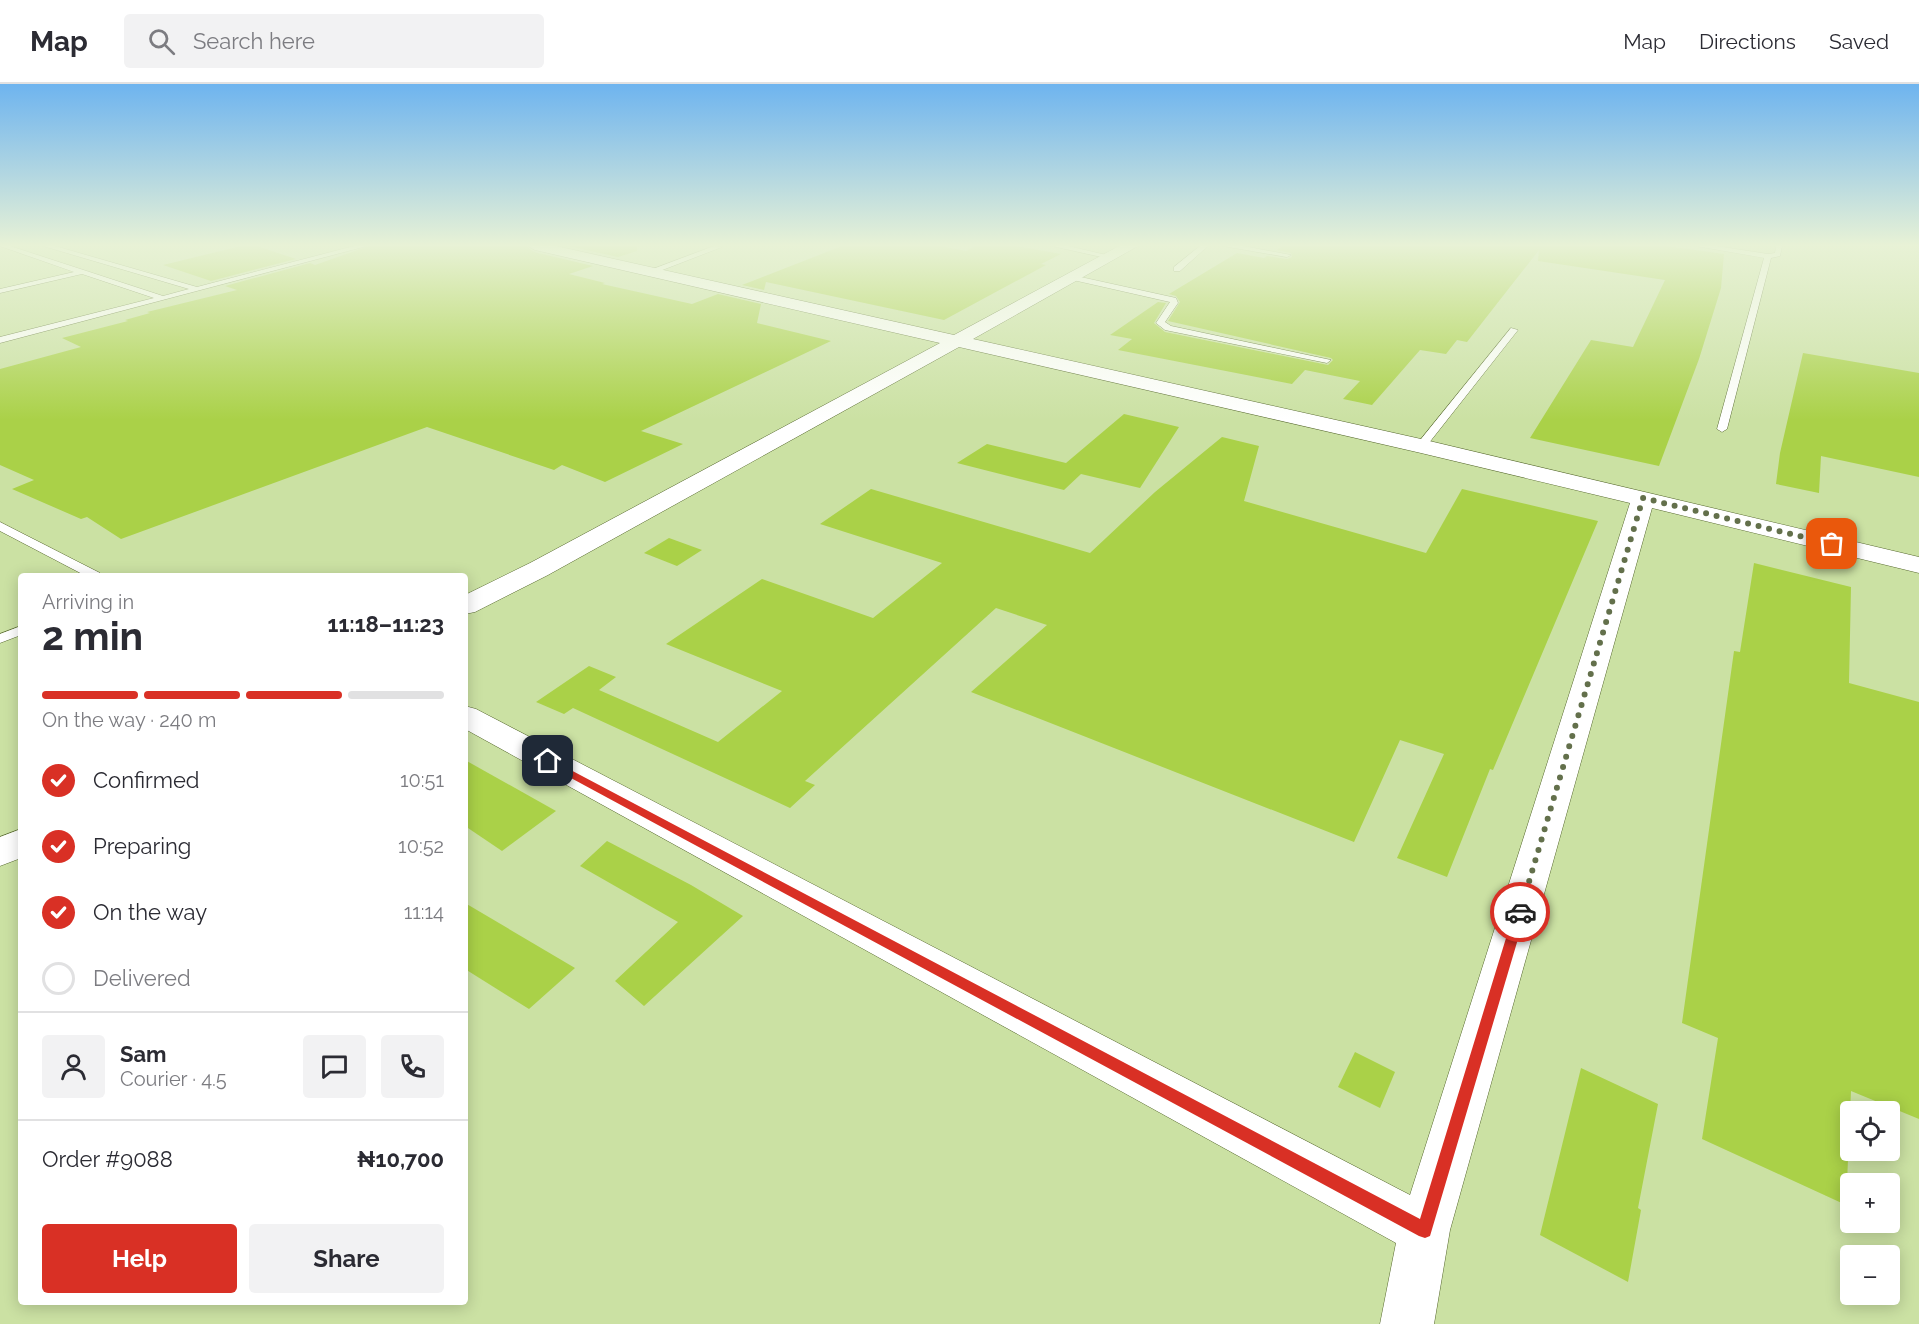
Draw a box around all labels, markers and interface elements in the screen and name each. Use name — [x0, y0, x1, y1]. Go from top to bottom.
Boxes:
search box — [124, 14, 544, 68]
text: Map — [30, 25, 88, 58]
icon: search — [145, 25, 178, 58]
text: Search here — [193, 28, 315, 54]
text: Map — [1623, 29, 1666, 54]
text: Directions — [1699, 29, 1796, 54]
text: Saved — [1829, 29, 1889, 54]
pin — [1806, 518, 1857, 569]
icon: bag — [1815, 527, 1848, 560]
text: Arriving in — [42, 590, 134, 614]
text: 11:18–11:23 — [328, 611, 444, 637]
text: 2 min — [42, 613, 143, 659]
text: On the way · 240 m — [42, 708, 216, 732]
pin — [522, 735, 573, 786]
icon: home — [531, 744, 564, 777]
icon: check — [42, 764, 75, 797]
text: Confirmed — [93, 767, 200, 793]
text: 10:51 — [400, 768, 444, 792]
icon: check — [42, 830, 75, 863]
text: Preparing — [93, 833, 191, 859]
text: 10:52 — [398, 834, 444, 858]
courier — [1490, 882, 1550, 942]
icon: check — [42, 896, 75, 929]
icon: car — [1504, 896, 1537, 929]
text: On the way — [93, 899, 207, 925]
text: 11:14 — [404, 900, 444, 924]
text: Delivered — [93, 965, 191, 991]
button: person — [42, 1035, 105, 1098]
button: chat — [303, 1035, 366, 1098]
button: phone — [381, 1035, 444, 1098]
text: Sam — [120, 1041, 167, 1067]
text: Courier · 4.5 — [120, 1067, 227, 1091]
map controls — [1840, 1101, 1900, 1305]
button: locate — [1840, 1101, 1900, 1161]
text: Order #9088 — [42, 1146, 173, 1172]
text: ₦10,700 — [357, 1146, 444, 1172]
button: + — [1840, 1173, 1900, 1233]
button: Help — [42, 1224, 237, 1293]
button: Share — [249, 1224, 444, 1293]
button: − — [1840, 1245, 1900, 1305]

